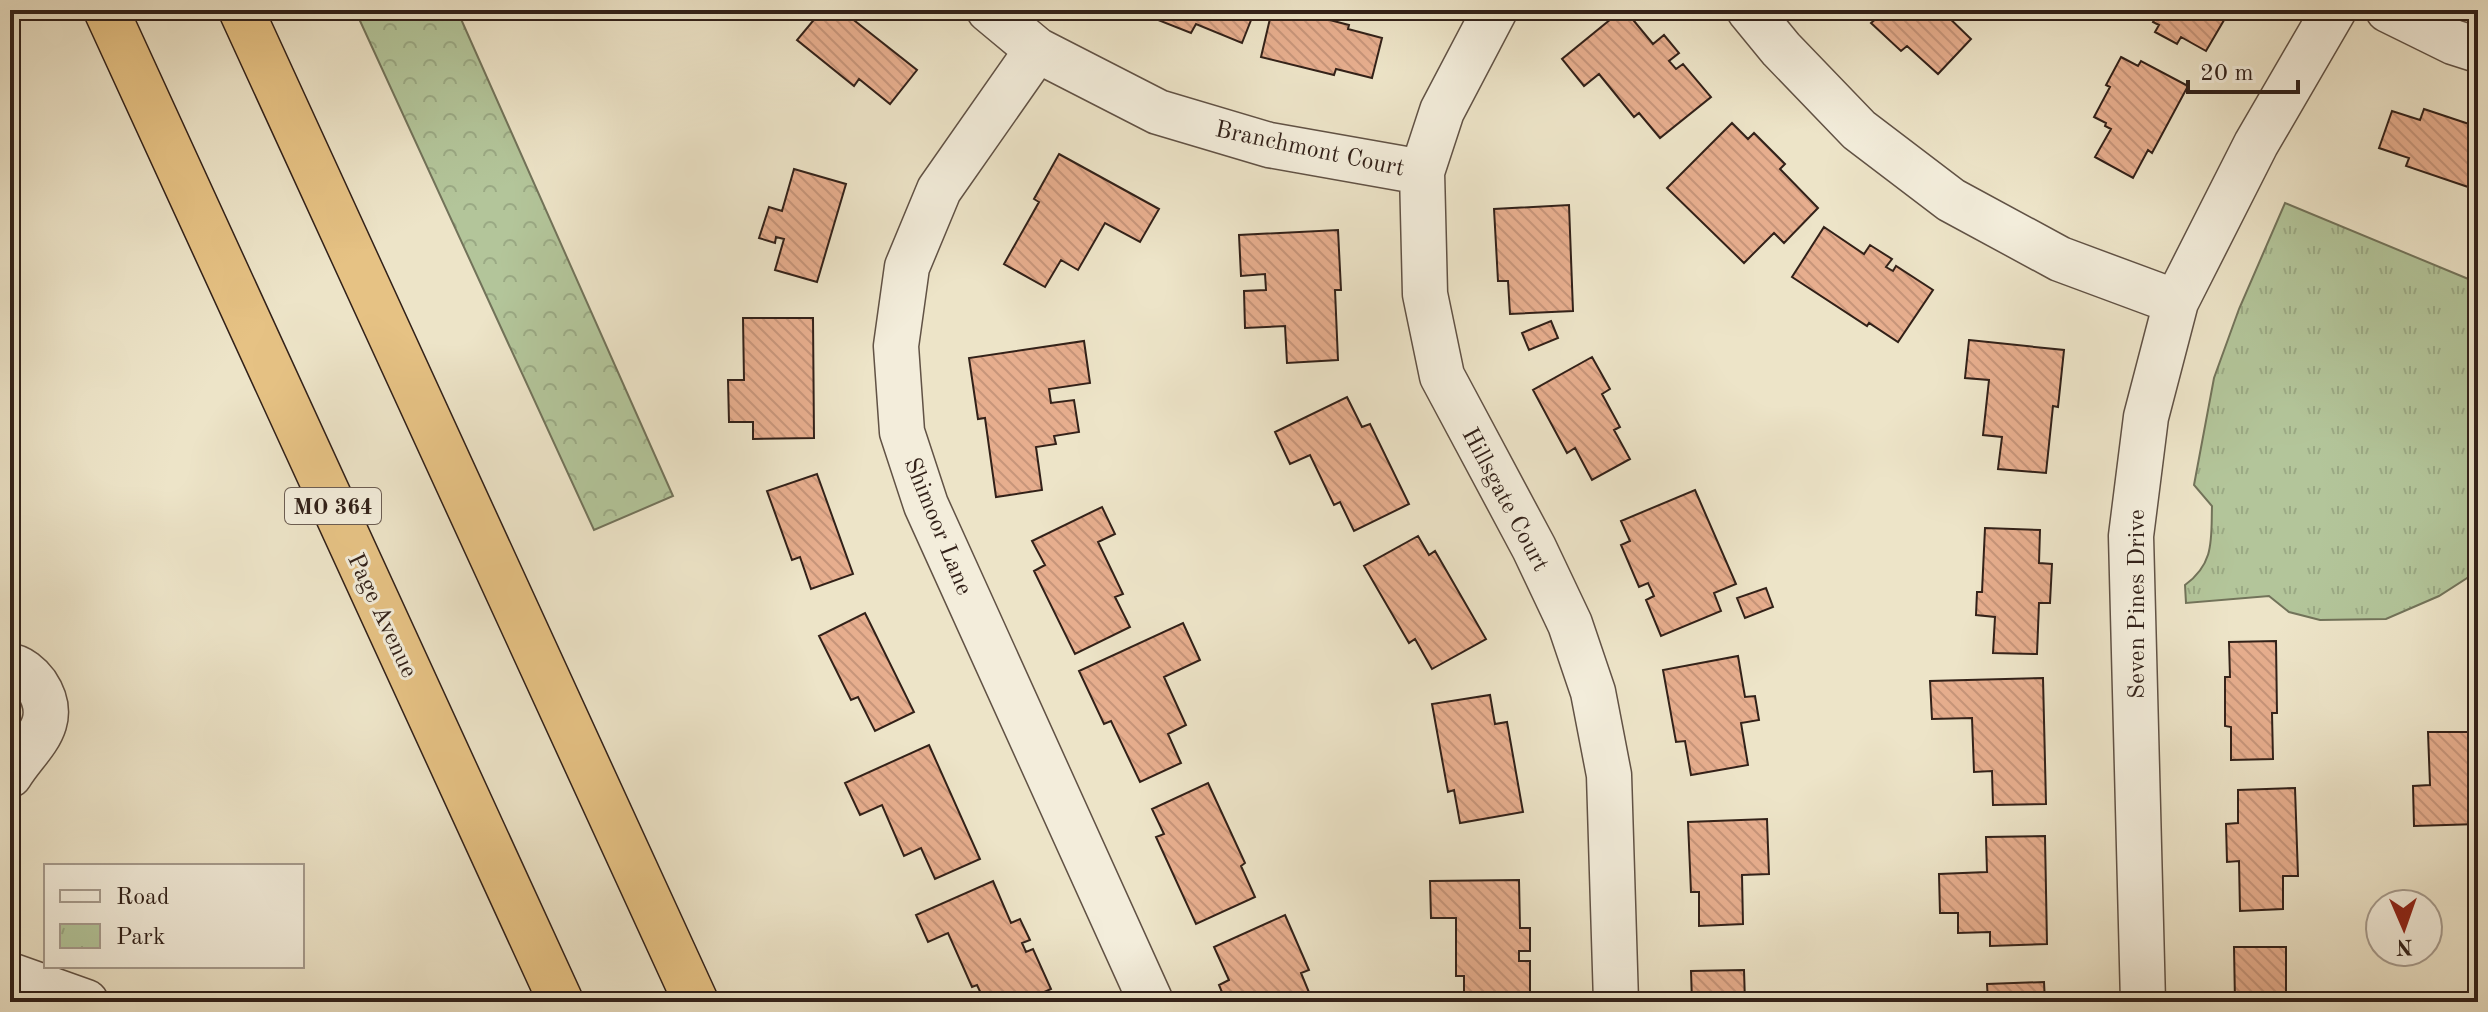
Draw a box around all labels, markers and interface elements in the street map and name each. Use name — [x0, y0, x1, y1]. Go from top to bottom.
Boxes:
scale bar — [2188, 44, 2298, 94]
text: 20 m — [2200, 62, 2254, 86]
street label: Branchmont Court — [1213, 118, 1406, 182]
street label: Hillsgate Court — [1456, 424, 1552, 576]
street label: Shimoor Lane — [899, 455, 976, 599]
road number: MO 364 — [285, 488, 381, 524]
street label: Seven Pines Drive — [2126, 509, 2150, 699]
street label: Page Avenue — [342, 550, 420, 682]
legend — [44, 864, 304, 968]
text: Road — [116, 886, 169, 910]
north arrow — [2364, 888, 2444, 968]
text: Park — [116, 926, 165, 950]
text: N — [2396, 935, 2413, 957]

